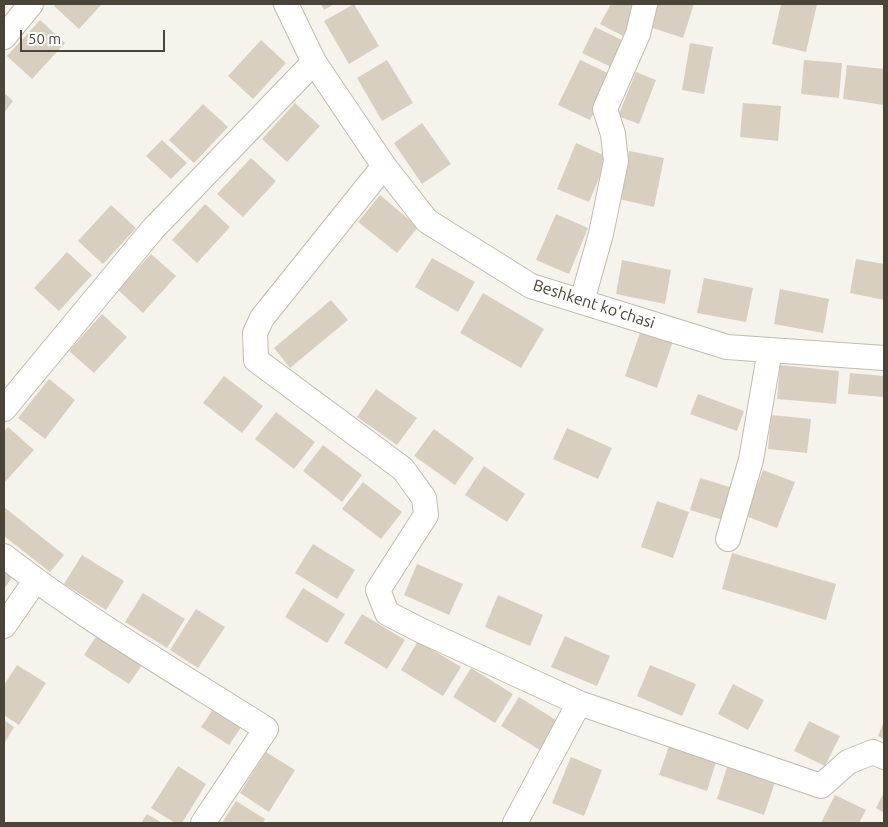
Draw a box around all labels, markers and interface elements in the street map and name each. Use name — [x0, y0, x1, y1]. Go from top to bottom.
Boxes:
scale bar — [22, 20, 168, 52]
text: 50 m — [28, 30, 61, 47]
street label: Beshkent ko'chasi — [531, 275, 657, 333]

